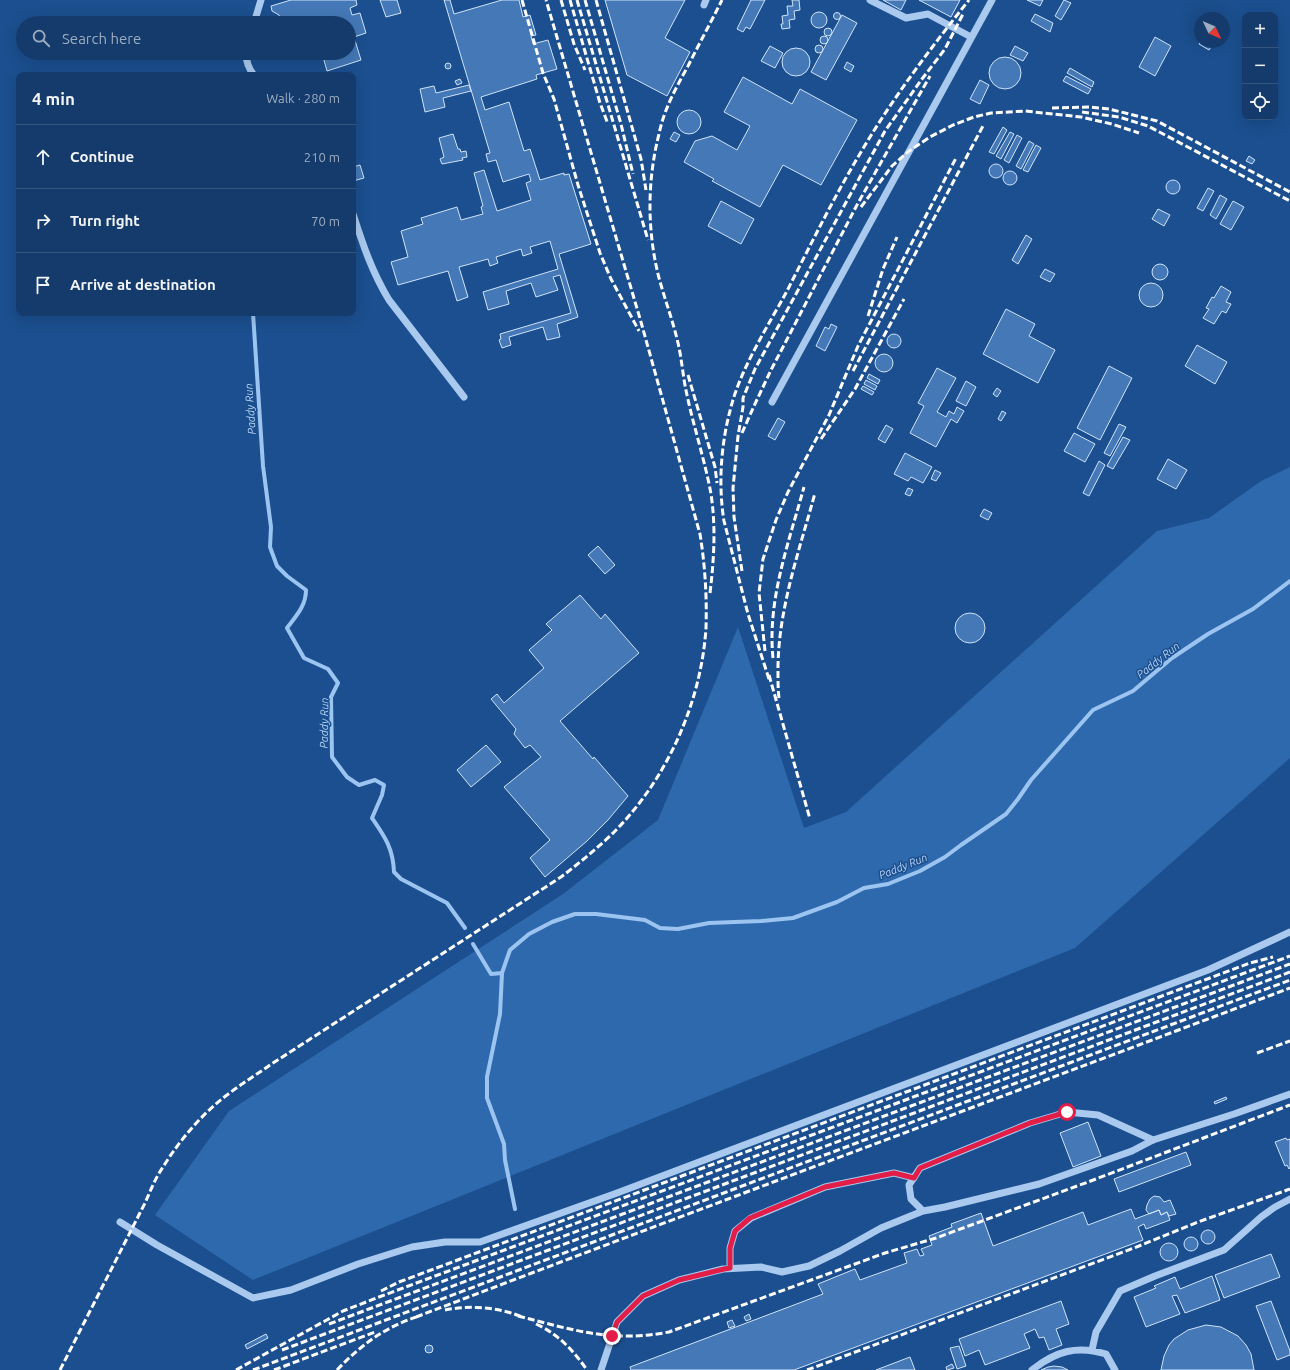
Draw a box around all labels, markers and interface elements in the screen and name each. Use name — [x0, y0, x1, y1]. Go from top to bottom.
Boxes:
north arrow — [1194, 12, 1230, 48]
map controls — [1242, 12, 1278, 120]
button: + — [1242, 12, 1278, 48]
search box — [16, 16, 356, 60]
icon: search — [30, 27, 52, 49]
text: Search here — [62, 30, 141, 47]
button: − — [1242, 48, 1278, 84]
button: locate — [1242, 84, 1278, 120]
text: 4 min — [32, 89, 75, 108]
text: Walk · 280 m — [266, 91, 340, 105]
icon: ahead — [32, 146, 54, 168]
text: Continue — [70, 148, 134, 165]
text: 210 m — [304, 150, 340, 164]
icon: right — [32, 210, 54, 232]
text: Turn right — [70, 212, 140, 229]
text: 70 m — [311, 214, 340, 228]
icon: arrive — [32, 274, 54, 296]
text: Arrive at destination — [70, 276, 216, 293]
water label: Paddy Run — [242, 383, 258, 435]
water label: Paddy Run — [1134, 640, 1182, 680]
water label: Paddy Run — [318, 697, 330, 749]
water label: Paddy Run — [877, 851, 929, 881]
route start — [1058, 1103, 1076, 1121]
route end — [603, 1327, 621, 1345]

